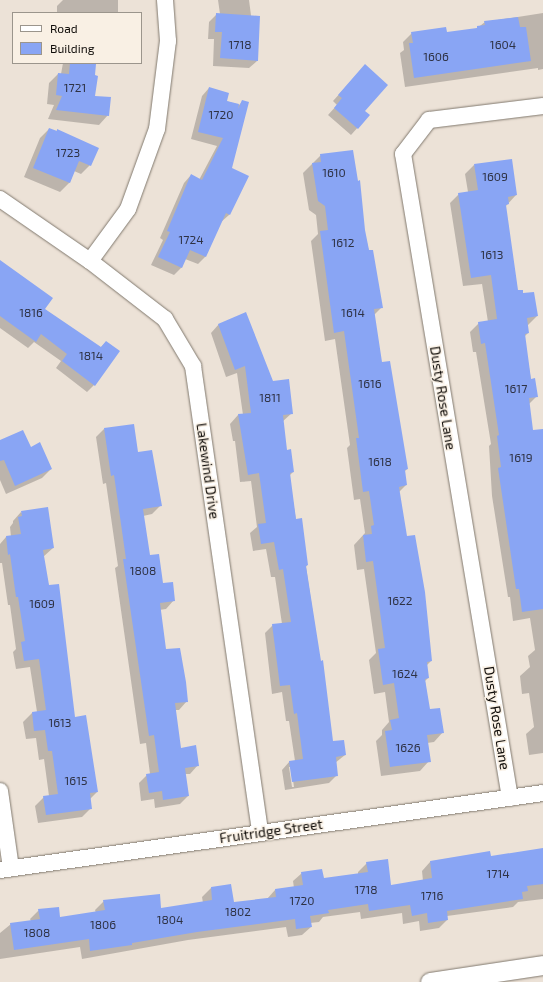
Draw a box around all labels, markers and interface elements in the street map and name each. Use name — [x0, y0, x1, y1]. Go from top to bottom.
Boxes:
legend — [12, 12, 142, 64]
text: Road — [50, 21, 78, 35]
house number: 1718 — [229, 38, 251, 52]
house number: 1604 — [490, 38, 516, 52]
text: Building — [50, 41, 94, 55]
house number: 1606 — [423, 50, 449, 64]
house number: 1721 — [64, 81, 86, 95]
house number: 1720 — [209, 108, 233, 122]
house number: 1723 — [56, 146, 80, 160]
house number: 1610 — [322, 166, 346, 180]
house number: 1609 — [482, 170, 508, 184]
house number: 1724 — [178, 233, 204, 247]
house number: 1612 — [331, 236, 355, 250]
house number: 1613 — [480, 248, 504, 262]
house number: 1816 — [19, 306, 43, 320]
house number: 1614 — [341, 306, 365, 320]
street label: Dusty Rose Lane — [426, 345, 460, 451]
house number: 1814 — [79, 349, 103, 363]
house number: 1616 — [358, 377, 382, 391]
house number: 1617 — [505, 382, 527, 396]
house number: 1811 — [259, 391, 281, 405]
street label: Lakewind Drive — [193, 422, 223, 520]
house number: 1619 — [509, 451, 533, 465]
house number: 1618 — [368, 455, 392, 469]
house number: 1808 — [130, 564, 156, 578]
house number: 1622 — [387, 594, 413, 608]
house number: 1609 — [29, 597, 55, 611]
street label: Dusty Rose Lane — [480, 665, 514, 771]
house number: 1624 — [392, 667, 418, 681]
house number: 1613 — [48, 716, 72, 730]
house number: 1626 — [395, 741, 421, 755]
house number: 1615 — [65, 774, 87, 788]
street label: Fruitridge Street — [218, 815, 324, 847]
house number: 1714 — [486, 867, 510, 881]
house number: 1718 — [355, 883, 377, 897]
house number: 1716 — [421, 889, 443, 903]
house number: 1720 — [290, 894, 314, 908]
house number: 1802 — [225, 905, 251, 919]
house number: 1804 — [157, 913, 183, 927]
house number: 1806 — [90, 918, 116, 932]
house number: 1808 — [24, 926, 50, 940]

